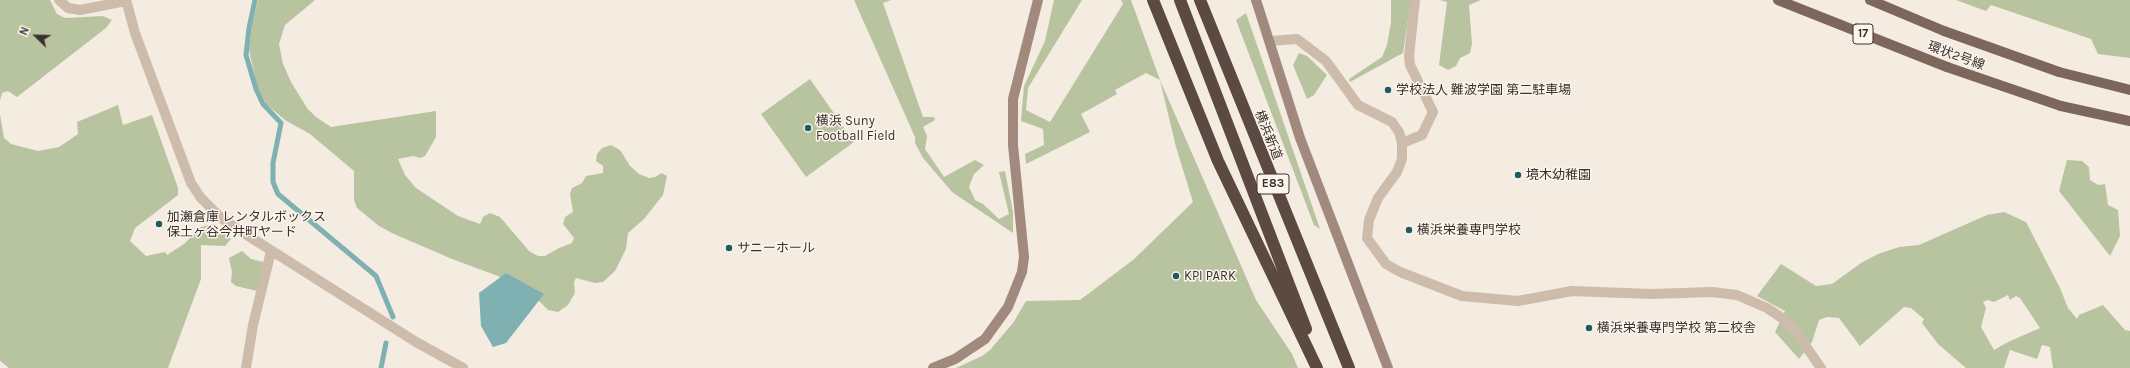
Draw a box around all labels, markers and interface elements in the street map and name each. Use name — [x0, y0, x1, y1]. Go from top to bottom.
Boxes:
north arrow — [16, 16, 56, 56]
road number: 17 — [1853, 24, 1873, 44]
text: N — [17, 25, 32, 37]
street label: 環状2号線 — [1925, 38, 1987, 74]
place label: 学校法人 難波学園 第二駐車場 — [1396, 82, 1571, 98]
marker: 学校法人 難波学園 第二駐車場 — [1383, 85, 1393, 95]
street label: 横浜新道 — [1251, 108, 1285, 162]
place label: 横浜 Suny Football Field — [816, 113, 895, 144]
marker: 横浜 Suny Football Field — [803, 123, 813, 133]
place label: 境木幼稚園 — [1526, 167, 1591, 183]
marker: 境木幼稚園 — [1513, 170, 1523, 180]
road number: E83 — [1257, 174, 1289, 194]
place label: 加瀬倉庫 レンタルボックス 保土ヶ谷今井町ヤード — [167, 209, 326, 240]
marker: 加瀬倉庫 レンタルボックス 保土ヶ谷今井町ヤード — [154, 219, 164, 229]
place label: 横浜栄養専門学校 — [1417, 222, 1521, 238]
marker: 横浜栄養専門学校 — [1404, 225, 1414, 235]
place label: サニーホール — [737, 240, 815, 256]
marker: サニーホール — [724, 243, 734, 253]
place label: KPI PARK — [1184, 268, 1236, 284]
marker: KPI PARK — [1171, 271, 1181, 281]
place label: 横浜栄養専門学校 第二校舎 — [1597, 320, 1756, 336]
marker: 横浜栄養専門学校 第二校舎 — [1584, 323, 1594, 333]

